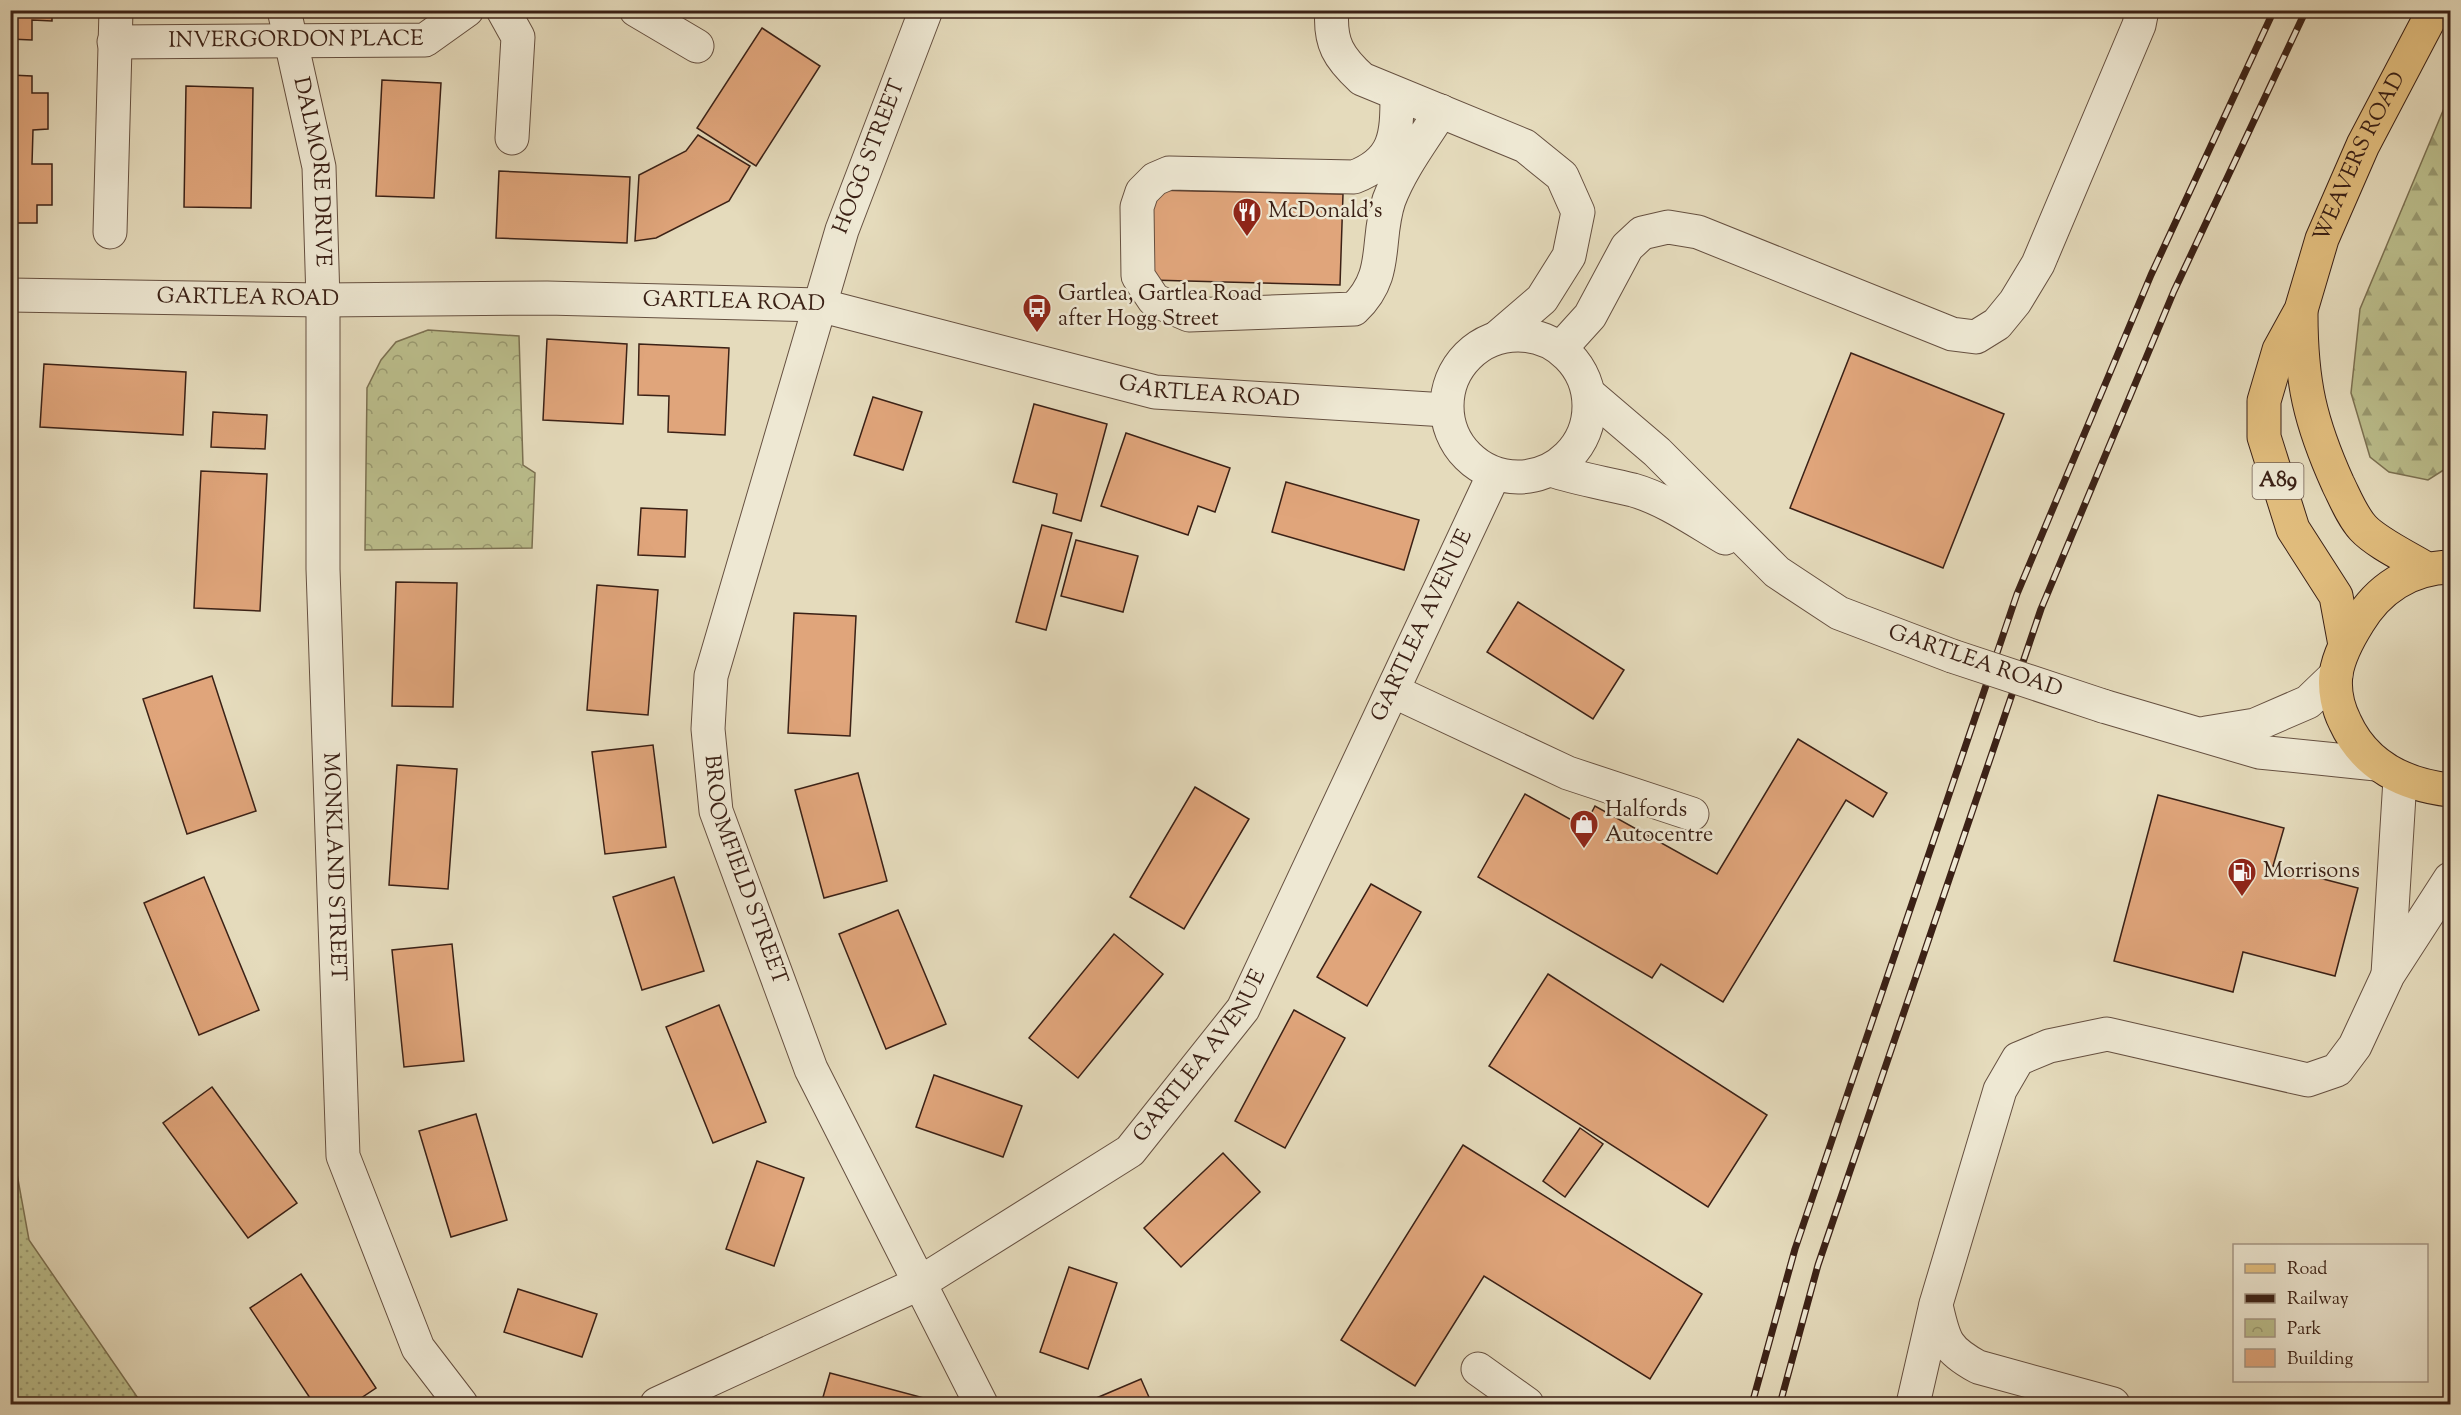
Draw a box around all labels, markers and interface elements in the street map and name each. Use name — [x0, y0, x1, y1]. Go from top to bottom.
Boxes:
street label: INVERGORDON PLACE — [168, 24, 424, 58]
street label: WEAVERS ROAD — [2306, 67, 2414, 247]
street label: DALMORE DRIVE — [283, 74, 338, 267]
street label: HOGG STREET — [826, 75, 914, 239]
restaurant icon: McDonald's — [1231, 196, 1263, 238]
place label: McDonald's — [1268, 196, 1382, 228]
place label: Gartlea, Gartlea Road after Hogg Street — [1058, 279, 1262, 336]
street label: GARTLEA ROAD — [156, 281, 339, 316]
street label: GARTLEA ROAD — [642, 284, 826, 321]
bus stop icon: Gartlea, Gartlea Road after Hogg Street — [1021, 292, 1053, 334]
street label: GARTLEA ROAD — [1115, 367, 1301, 417]
road number: A89 — [2252, 463, 2304, 499]
street label: GARTLEA AVENUE — [1364, 525, 1482, 727]
street label: GARTLEA ROAD — [1884, 617, 2066, 707]
street label: MONKLAND STREET — [313, 752, 353, 982]
street label: BROOMFIELD STREET — [695, 753, 795, 990]
place label: Halfords Autocentre — [1605, 795, 1713, 852]
shop icon: Halfords Autocentre — [1568, 808, 1600, 850]
fuel station icon: Morrisons — [2226, 856, 2258, 898]
place label: Morrisons — [2263, 856, 2360, 888]
street label: GARTLEA AVENUE — [1126, 965, 1275, 1150]
legend — [2233, 1244, 2428, 1382]
text: Road — [2287, 1257, 2327, 1283]
text: Railway — [2287, 1287, 2349, 1313]
text: Park — [2287, 1317, 2322, 1343]
text: Building — [2287, 1347, 2353, 1373]

